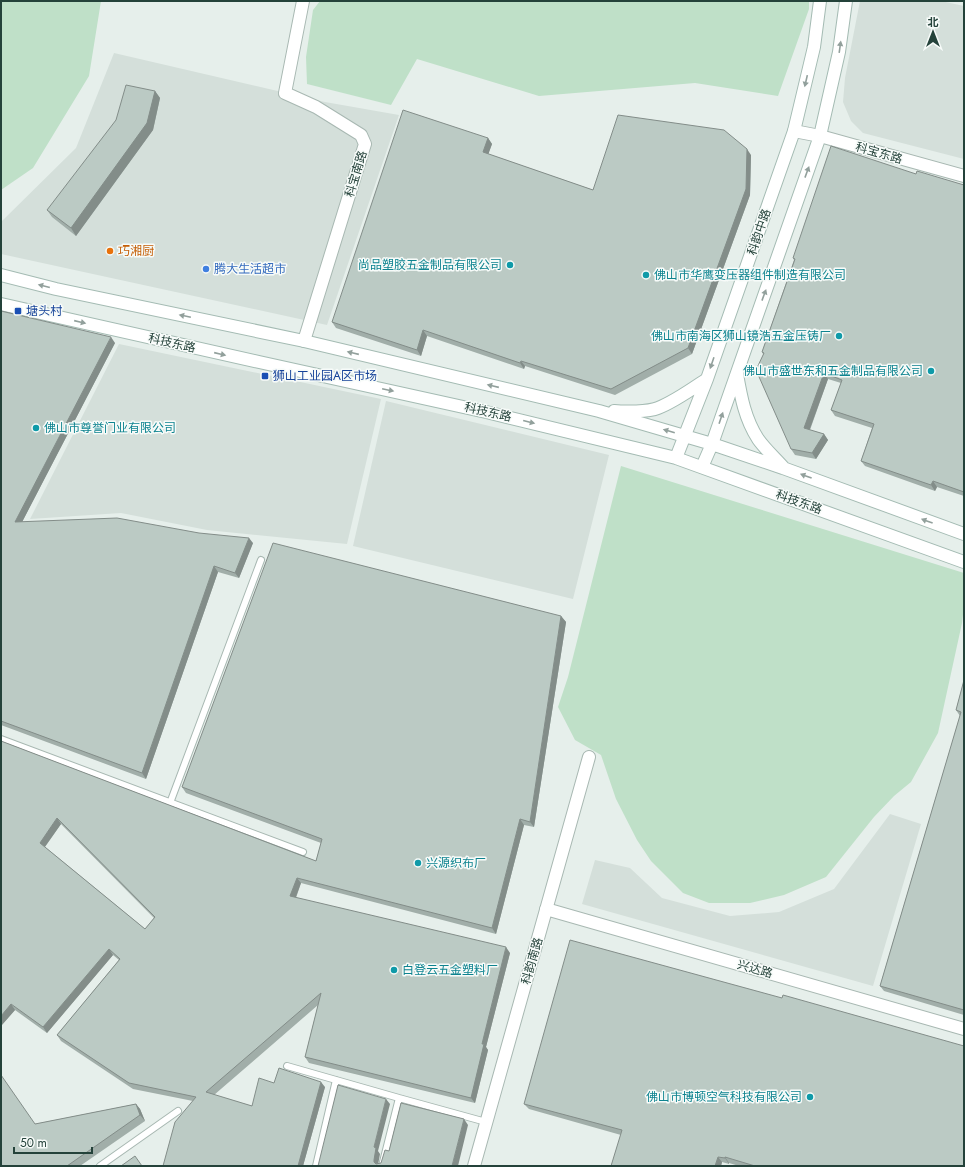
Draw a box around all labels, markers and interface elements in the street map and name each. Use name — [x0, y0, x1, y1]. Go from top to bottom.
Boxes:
north arrow — [913, 12, 953, 52]
text: 北 — [928, 14, 939, 30]
one-way arrow — [837, 41, 843, 53]
one-way arrow — [803, 75, 809, 87]
street label: 科宝东路 — [853, 138, 905, 168]
street label: 科宝南路 — [340, 148, 372, 200]
one-way arrow — [805, 166, 811, 178]
street label: 科韵中路 — [743, 206, 775, 258]
place label: 巧湘厨 — [118, 242, 154, 260]
marker: 巧湘厨 — [105, 246, 115, 256]
place label: 尚品塑胶五金制品有限公司 — [358, 256, 502, 274]
place label: 腾大生活超市 — [214, 260, 286, 278]
marker: 尚品塑胶五金制品有限公司 — [505, 260, 515, 270]
marker: 腾大生活超市 — [201, 264, 211, 274]
place label: 佛山市华鹰变压器组件制造有限公司 — [654, 266, 846, 284]
marker: 佛山市华鹰变压器组件制造有限公司 — [641, 270, 651, 280]
one-way arrow — [38, 282, 50, 288]
one-way arrow — [761, 289, 767, 301]
place label: 塘头村 — [26, 302, 63, 320]
marker: 塘头村 — [13, 306, 23, 316]
one-way arrow — [179, 312, 191, 318]
one-way arrow — [74, 320, 86, 326]
place label: 佛山市南海区狮山镜浩五金压铸厂 — [651, 327, 831, 345]
street label: 科技东路 — [147, 329, 197, 357]
marker: 佛山市南海区狮山镜浩五金压铸厂 — [834, 331, 844, 341]
one-way arrow — [347, 349, 359, 355]
one-way arrow — [214, 351, 227, 357]
one-way arrow — [709, 358, 715, 370]
place label: 佛山市盛世东和五金制品有限公司 — [743, 362, 923, 380]
marker: 佛山市盛世东和五金制品有限公司 — [926, 366, 936, 376]
place label: 狮山工业园A区市场 — [273, 367, 377, 385]
marker: 狮山工业园A区市场 — [260, 371, 270, 381]
one-way arrow — [487, 382, 499, 388]
one-way arrow — [382, 388, 395, 394]
street label: 科技东路 — [463, 398, 513, 426]
one-way arrow — [718, 411, 724, 423]
place label: 佛山市尊誉门业有限公司 — [44, 419, 176, 437]
one-way arrow — [523, 419, 535, 425]
marker: 佛山市尊誉门业有限公司 — [31, 423, 41, 433]
one-way arrow — [662, 428, 674, 434]
one-way arrow — [799, 472, 811, 478]
street label: 科技东路 — [773, 485, 825, 519]
one-way arrow — [921, 517, 933, 523]
place label: 兴源织布厂 — [426, 854, 486, 872]
marker: 兴源织布厂 — [413, 858, 423, 868]
street label: 科韵南路 — [517, 935, 547, 987]
street label: 兴达路 — [735, 955, 775, 983]
place label: 白登云五金塑料厂 — [402, 961, 498, 979]
marker: 白登云五金塑料厂 — [389, 965, 399, 975]
place label: 佛山市博顿空气科技有限公司 — [646, 1088, 802, 1106]
marker: 佛山市博顿空气科技有限公司 — [805, 1092, 815, 1102]
scale bar — [14, 1129, 92, 1155]
text: 50 m — [20, 1134, 47, 1152]

